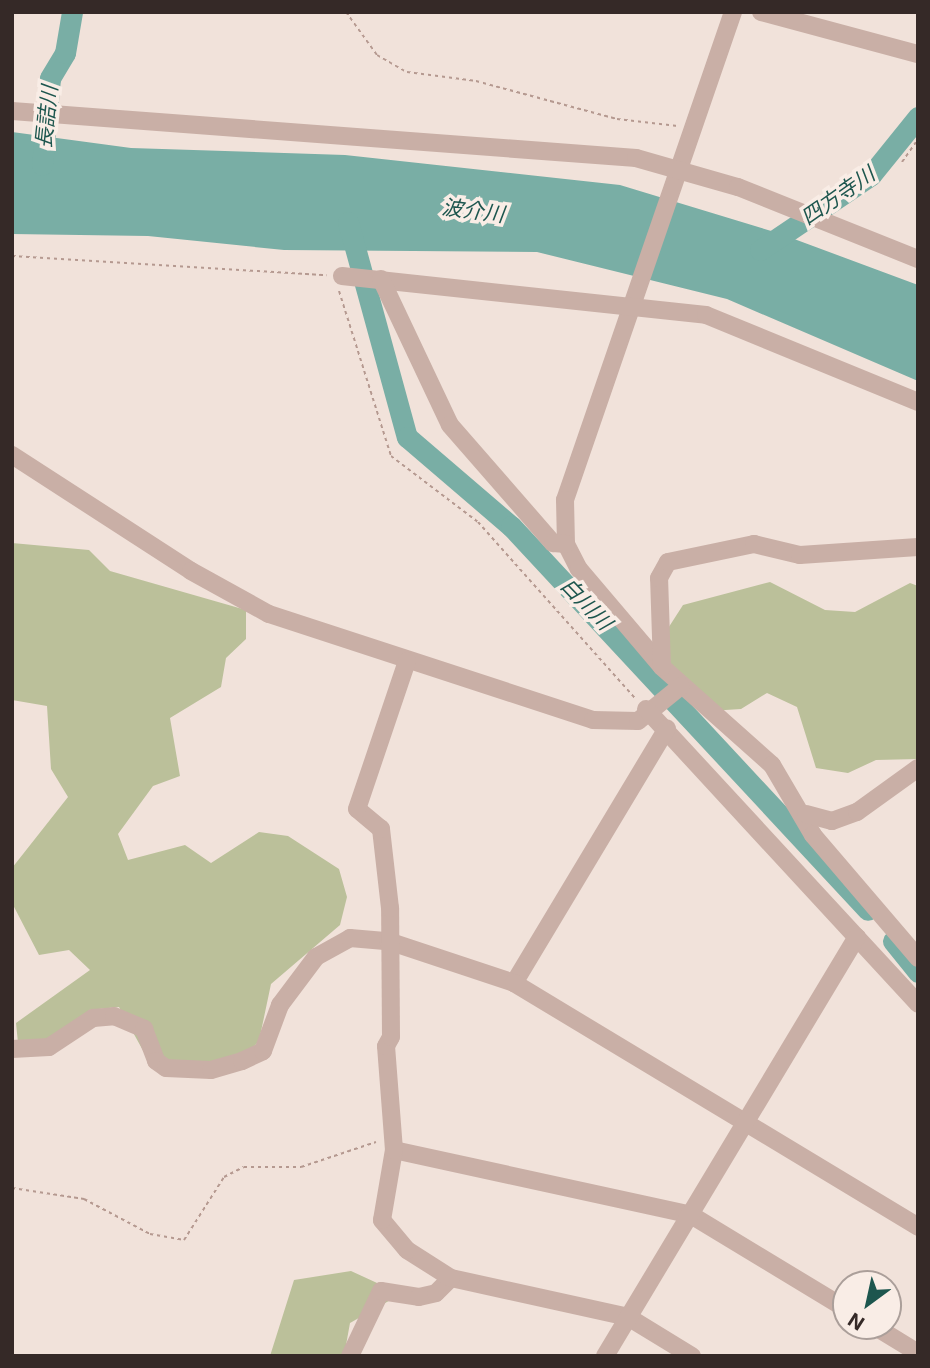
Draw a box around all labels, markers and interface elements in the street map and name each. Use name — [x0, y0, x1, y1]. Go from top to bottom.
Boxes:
water label: 長詰川 — [31, 84, 63, 150]
water label: 四方寺川 — [796, 162, 880, 230]
water label: 波介川 — [440, 195, 506, 227]
water label: 白川川 — [555, 573, 617, 635]
north arrow — [832, 1270, 902, 1340]
text: N — [844, 1308, 869, 1335]

